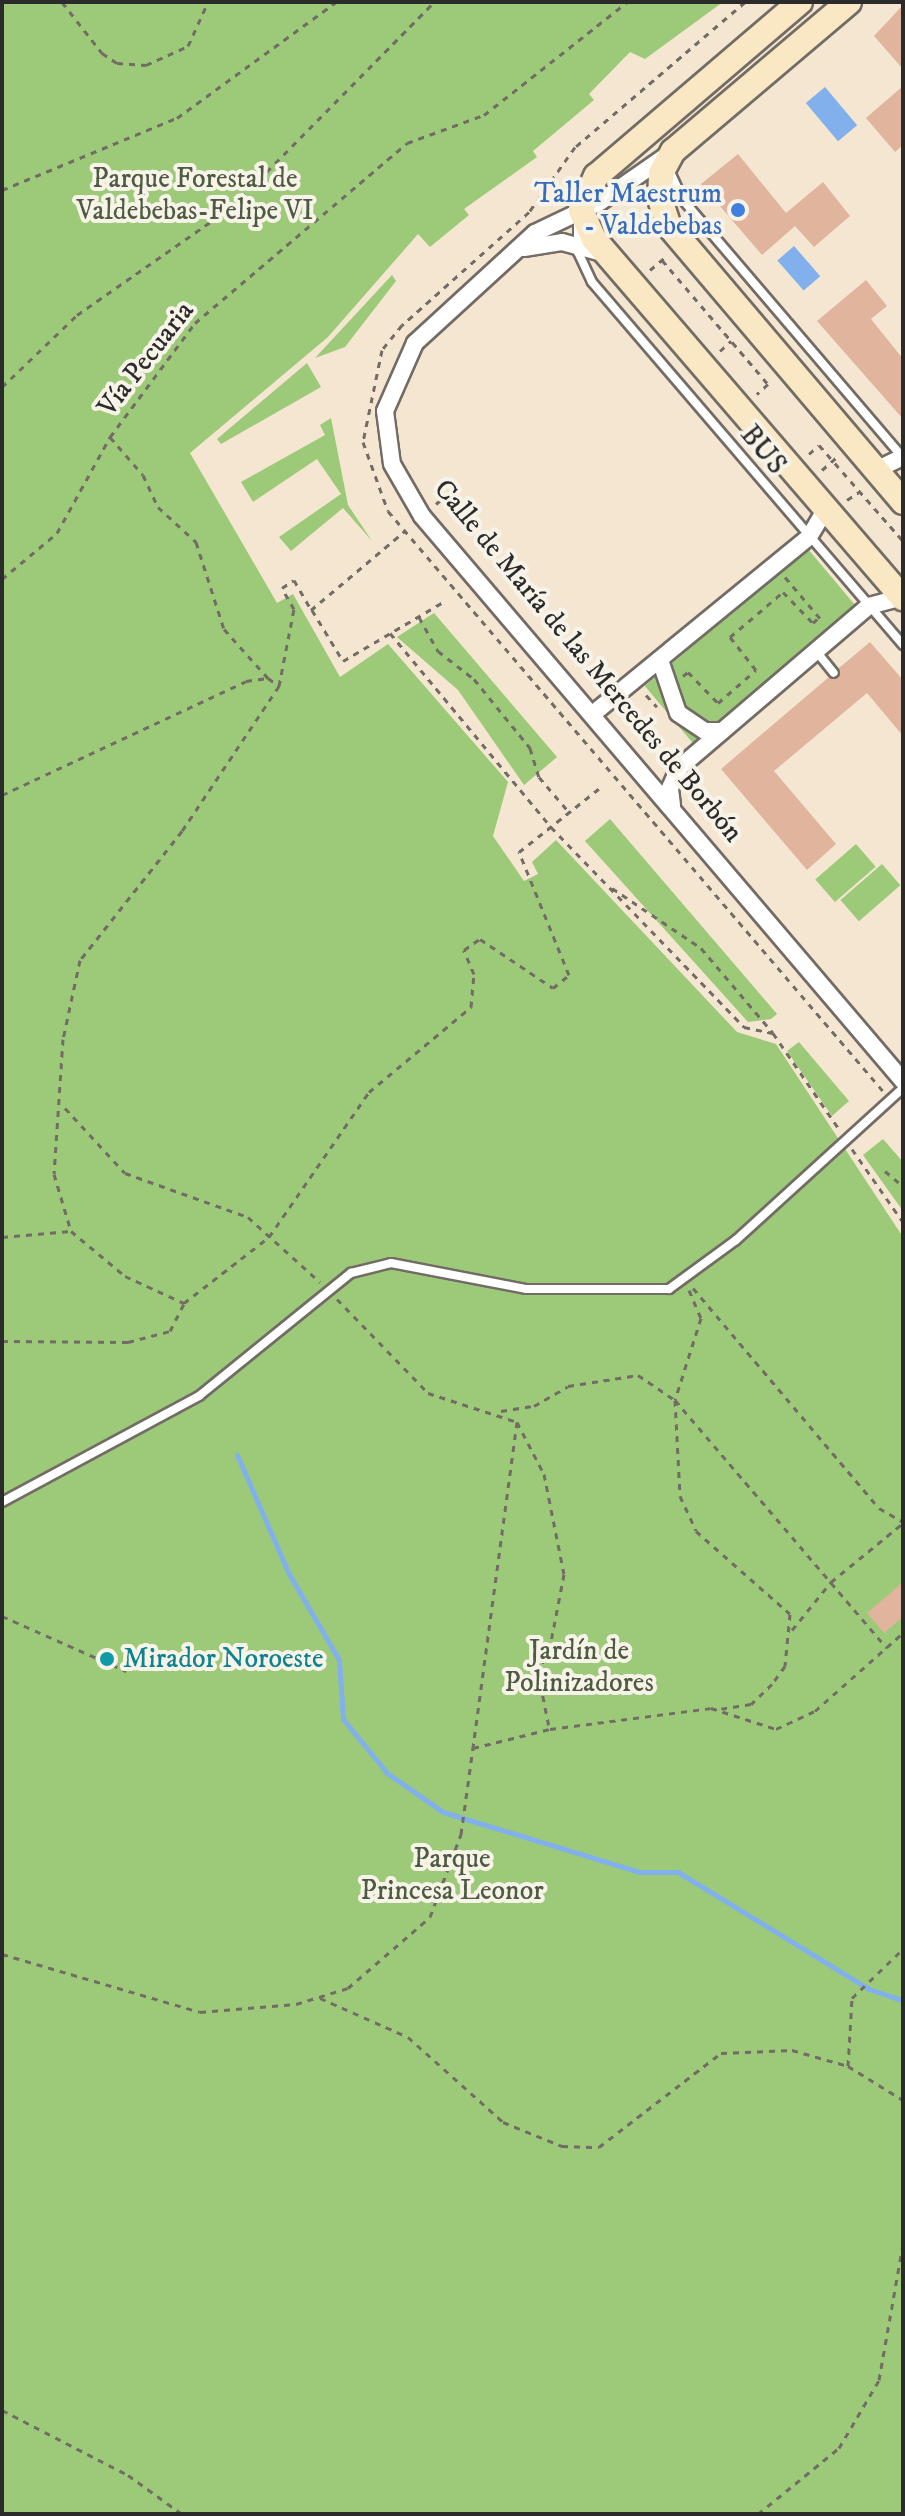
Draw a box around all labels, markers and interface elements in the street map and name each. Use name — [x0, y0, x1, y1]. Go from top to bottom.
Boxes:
park label: Parque Forestal de Valdebebas-Felipe VI — [77, 162, 313, 228]
place label: Taller Maestrum - Valdebebas — [534, 177, 722, 243]
marker: Taller Maestrum - Valdebebas — [729, 201, 747, 219]
street label: Vía Pecuaria — [91, 295, 201, 423]
street label: BUS — [733, 419, 793, 481]
street label: Calle de María de las Mercedes de Borbón — [426, 473, 750, 849]
park label: Jardín de Polinizadores — [504, 1634, 654, 1700]
place label: Mirador Noroeste — [123, 1642, 324, 1676]
marker: Mirador Noroeste — [98, 1650, 116, 1668]
park label: Parque Princesa Leonor — [360, 1842, 544, 1908]

